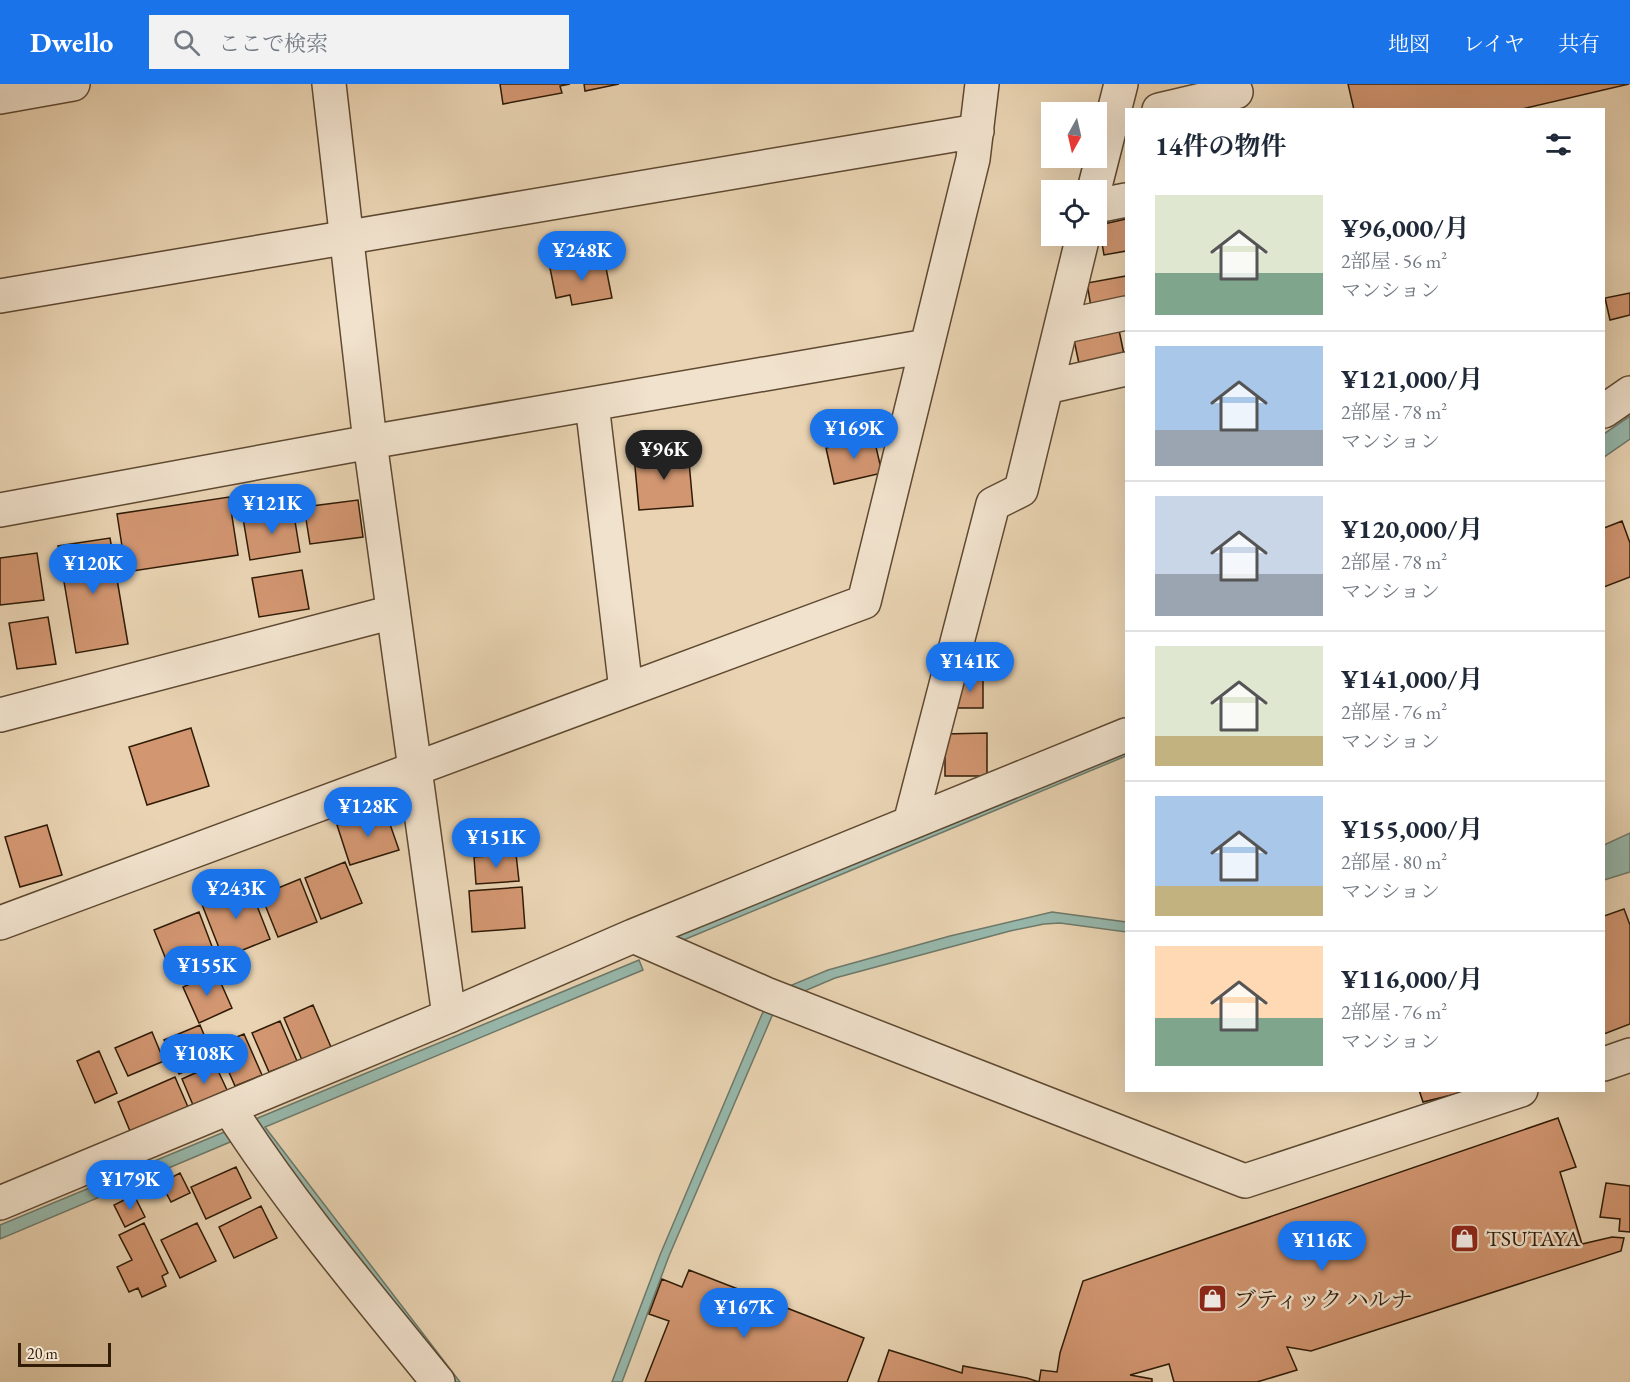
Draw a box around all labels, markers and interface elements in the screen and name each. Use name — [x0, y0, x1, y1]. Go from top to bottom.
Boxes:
search box — [149, 15, 569, 69]
text: Dwello — [30, 24, 113, 60]
icon: search — [170, 26, 203, 59]
text: ここで検索 — [218, 29, 328, 58]
text: 地図 — [1388, 30, 1430, 57]
text: レイヤ — [1463, 30, 1525, 57]
text: 共有 — [1558, 30, 1600, 57]
north arrow — [1041, 102, 1107, 168]
map controls — [1041, 102, 1107, 246]
icon: filters — [1542, 128, 1575, 161]
text: 14件の物件 — [1155, 129, 1287, 163]
button: locate — [1041, 180, 1107, 246]
text: ¥96,000/月 — [1341, 211, 1470, 245]
icon: home — [1203, 219, 1275, 291]
pin: ¥248K — [540, 231, 624, 282]
text: ¥248K — [552, 237, 612, 263]
text: 2部屋 · 56 m² — [1341, 248, 1447, 274]
text: マンション — [1341, 277, 1440, 303]
text: ¥121,000/月 — [1341, 362, 1483, 396]
icon: home — [1203, 370, 1275, 442]
text: 2部屋 · 78 m² — [1341, 399, 1447, 425]
pin: ¥169K — [812, 409, 896, 460]
text: ¥169K — [824, 415, 884, 441]
text: マンション — [1341, 428, 1440, 454]
pin: ¥96K — [628, 430, 700, 481]
text: ¥96K — [639, 436, 689, 462]
pin: ¥121K — [230, 484, 314, 535]
text: ¥121K — [242, 490, 302, 516]
text: ¥120,000/月 — [1341, 512, 1483, 546]
icon: home — [1203, 520, 1275, 592]
pin: ¥120K — [51, 544, 135, 595]
text: 2部屋 · 78 m² — [1341, 549, 1447, 575]
text: ¥120K — [63, 550, 123, 576]
text: マンション — [1341, 578, 1440, 604]
pin: ¥141K — [928, 642, 1012, 693]
text: ¥141K — [940, 648, 1000, 674]
text: ¥141,000/月 — [1341, 662, 1483, 696]
icon: home — [1203, 670, 1275, 742]
text: 2部屋 · 76 m² — [1341, 699, 1447, 725]
text: マンション — [1341, 728, 1440, 754]
pin: ¥128K — [326, 787, 410, 838]
text: ¥128K — [338, 793, 398, 819]
text: ¥155,000/月 — [1341, 812, 1483, 846]
pin: ¥151K — [454, 818, 538, 869]
icon: home — [1203, 820, 1275, 892]
text: ¥151K — [466, 824, 526, 850]
text: 2部屋 · 80 m² — [1341, 849, 1447, 875]
pin: ¥243K — [194, 869, 278, 920]
text: ¥243K — [206, 875, 266, 901]
text: マンション — [1341, 878, 1440, 904]
pin: ¥155K — [165, 946, 249, 997]
text: ¥155K — [177, 952, 237, 978]
text: ¥116,000/月 — [1341, 962, 1483, 996]
icon: home — [1203, 970, 1275, 1042]
text: 2部屋 · 76 m² — [1341, 999, 1447, 1025]
text: マンション — [1341, 1028, 1440, 1054]
pin: ¥108K — [162, 1034, 246, 1085]
text: ¥108K — [174, 1040, 234, 1066]
pin: ¥179K — [88, 1160, 172, 1211]
text: ¥179K — [100, 1166, 160, 1192]
pin: ¥116K — [1280, 1221, 1364, 1272]
shop icon: TSUTAYA — [1449, 1222, 1481, 1254]
place label: TSUTAYA — [1486, 1224, 1581, 1253]
text: ¥116K — [1292, 1227, 1352, 1253]
shop icon: ブティック ハルナ — [1197, 1283, 1229, 1315]
place label: ブティック ハルナ — [1234, 1285, 1413, 1314]
pin: ¥167K — [702, 1288, 786, 1339]
text: ¥167K — [714, 1294, 774, 1320]
scale bar — [18, 1340, 111, 1368]
text: 20 m — [27, 1343, 58, 1364]

